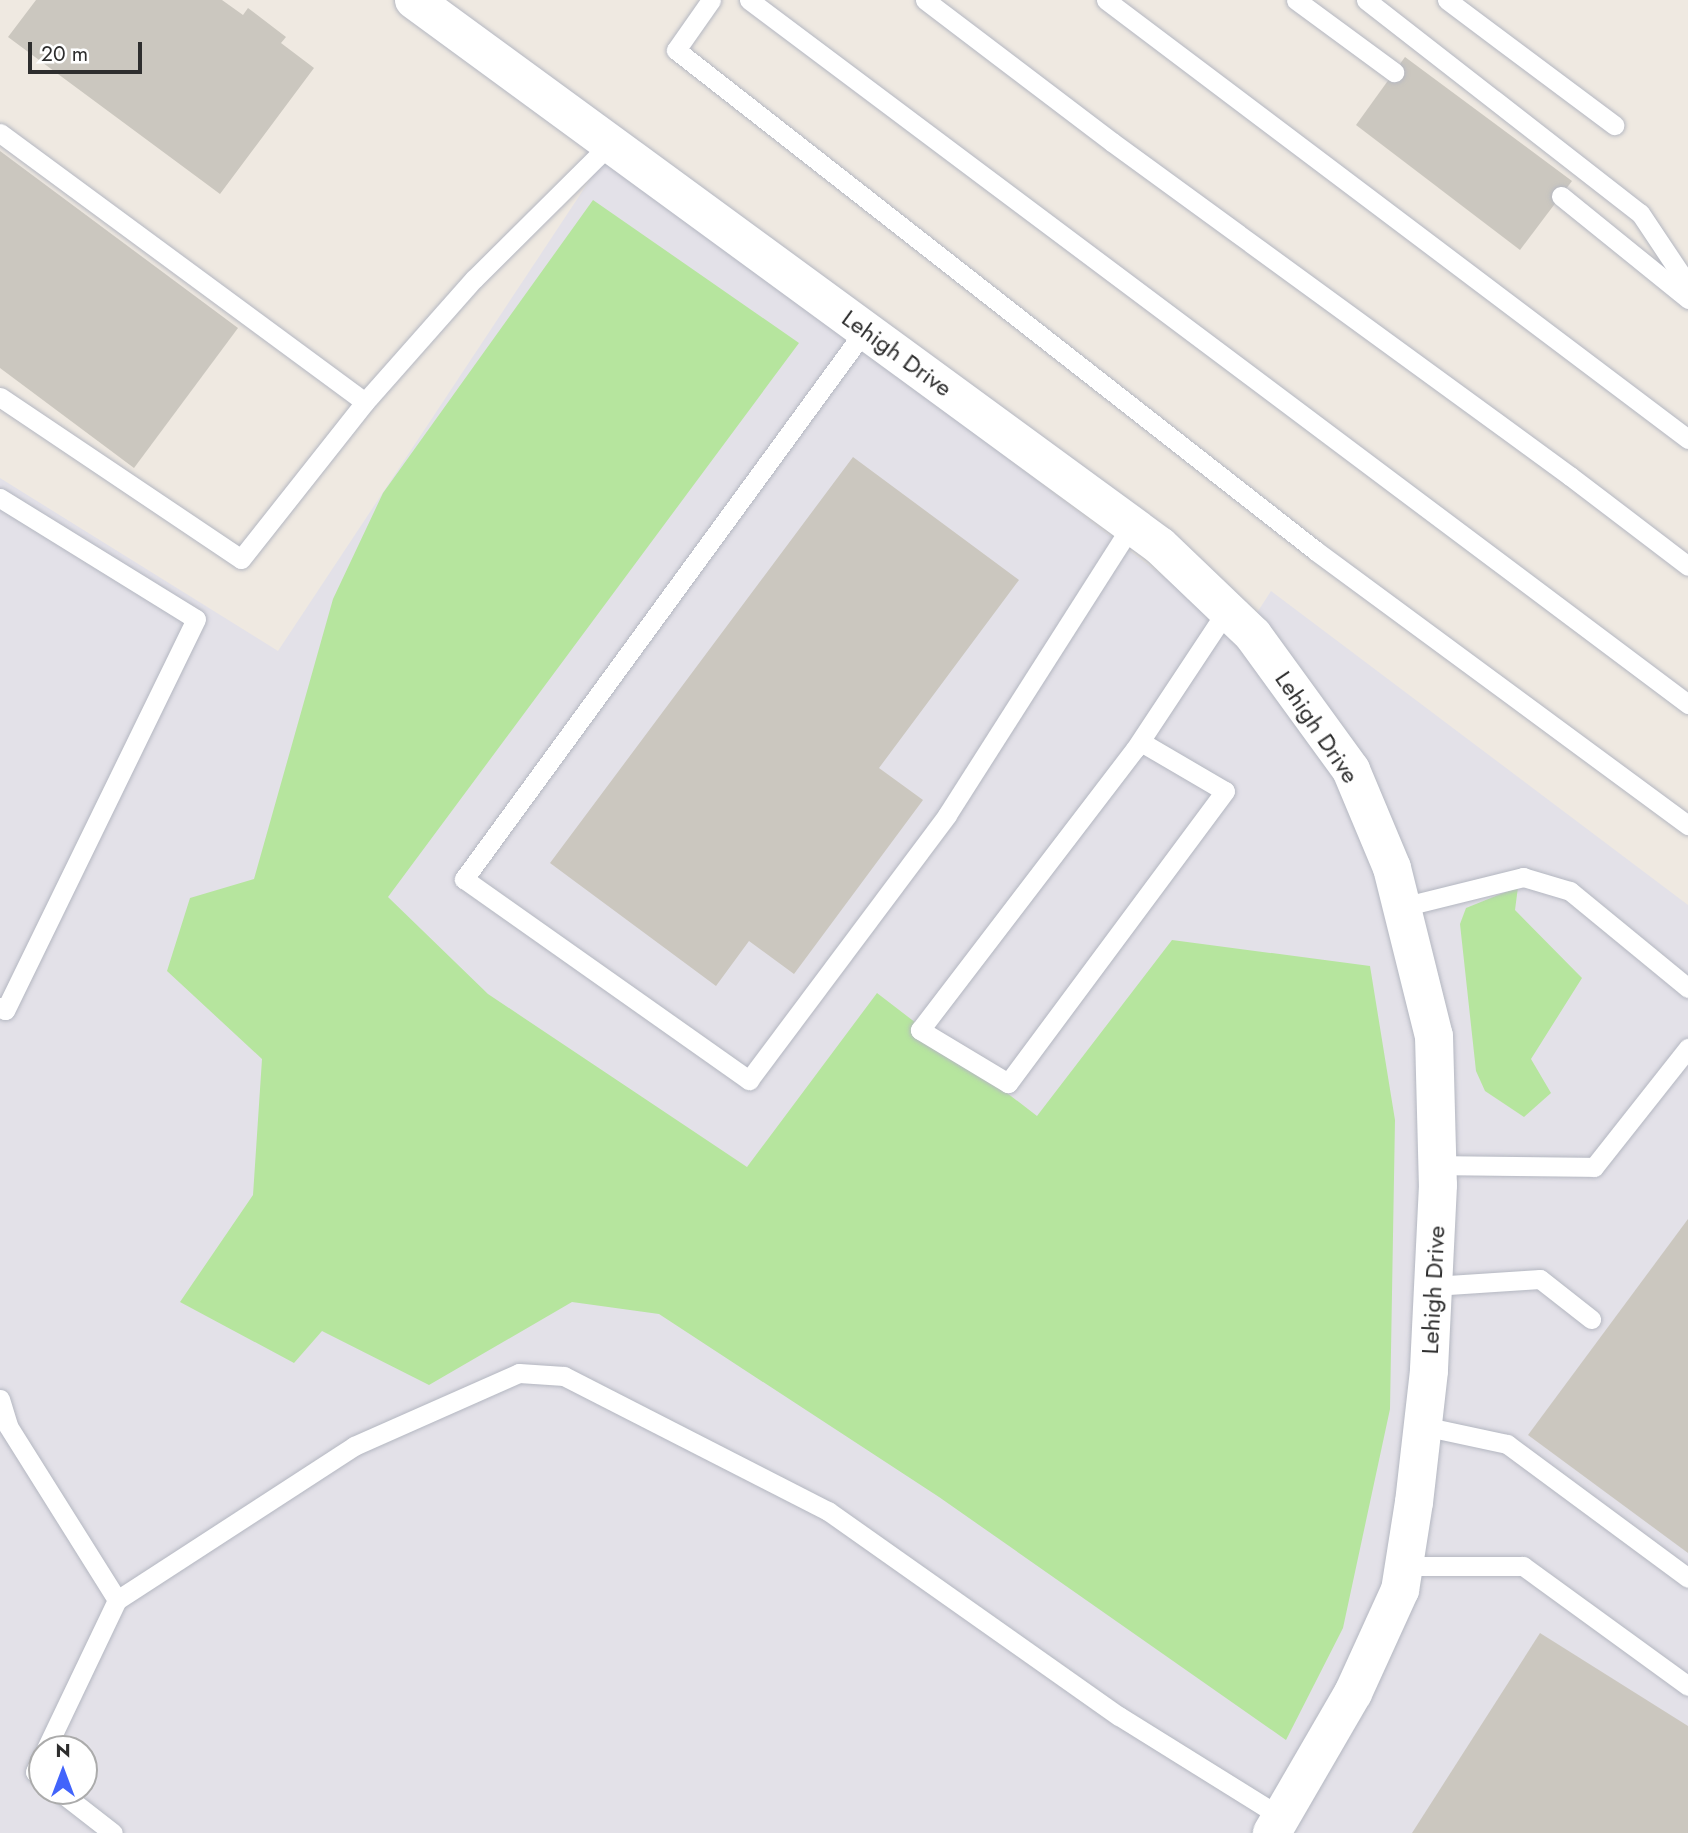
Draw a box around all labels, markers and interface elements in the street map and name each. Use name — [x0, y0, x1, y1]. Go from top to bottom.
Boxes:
scale bar — [32, 28, 145, 72]
text: 20 m — [41, 39, 88, 69]
street label: Lehigh Drive — [836, 303, 958, 403]
street label: Lehigh Drive — [1269, 666, 1365, 788]
street label: Lehigh Drive — [1415, 1225, 1451, 1355]
north arrow — [28, 1735, 98, 1805]
text: N — [55, 1737, 71, 1764]

